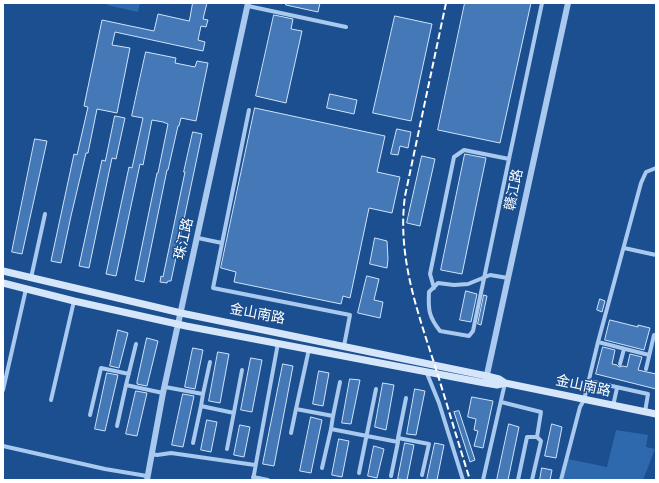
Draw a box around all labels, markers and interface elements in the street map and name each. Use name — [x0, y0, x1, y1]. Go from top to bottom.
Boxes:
street label: 赣江路 — [502, 168, 528, 212]
street label: 珠江路 — [172, 217, 198, 261]
street label: 金山南路 — [228, 301, 286, 329]
street label: 金山南路 — [554, 373, 612, 401]

